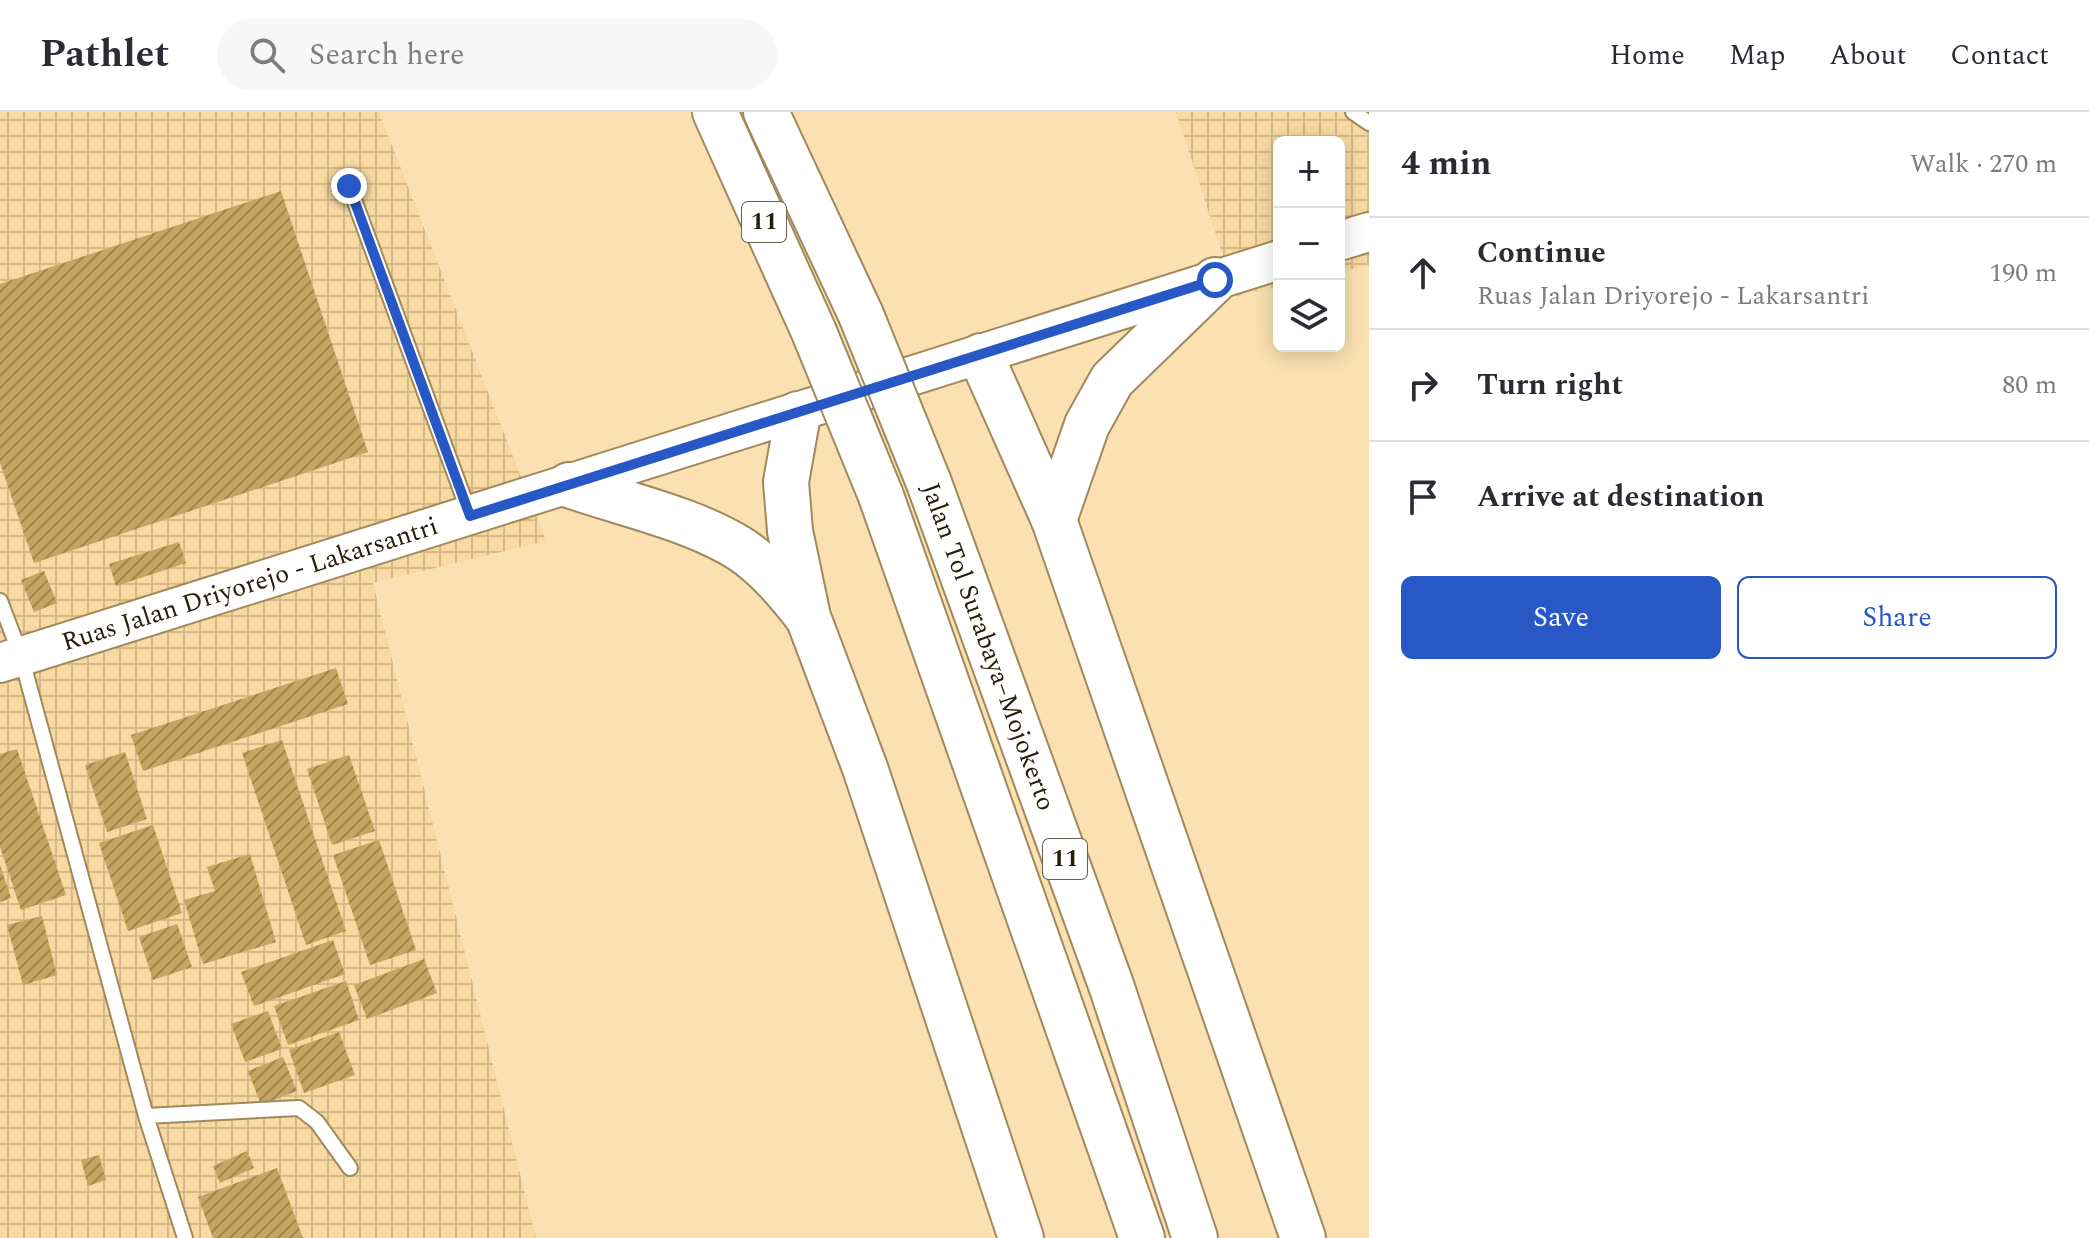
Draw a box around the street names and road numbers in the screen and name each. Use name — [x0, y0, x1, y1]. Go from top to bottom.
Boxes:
road number: 11 — [742, 202, 786, 242]
street label: Jalan Tol Surabaya–Mojokerto — [910, 477, 1066, 816]
street label: Ruas Jalan Driyorejo - Lakarsantri — [57, 506, 443, 662]
road number: 11 — [1043, 839, 1087, 879]

